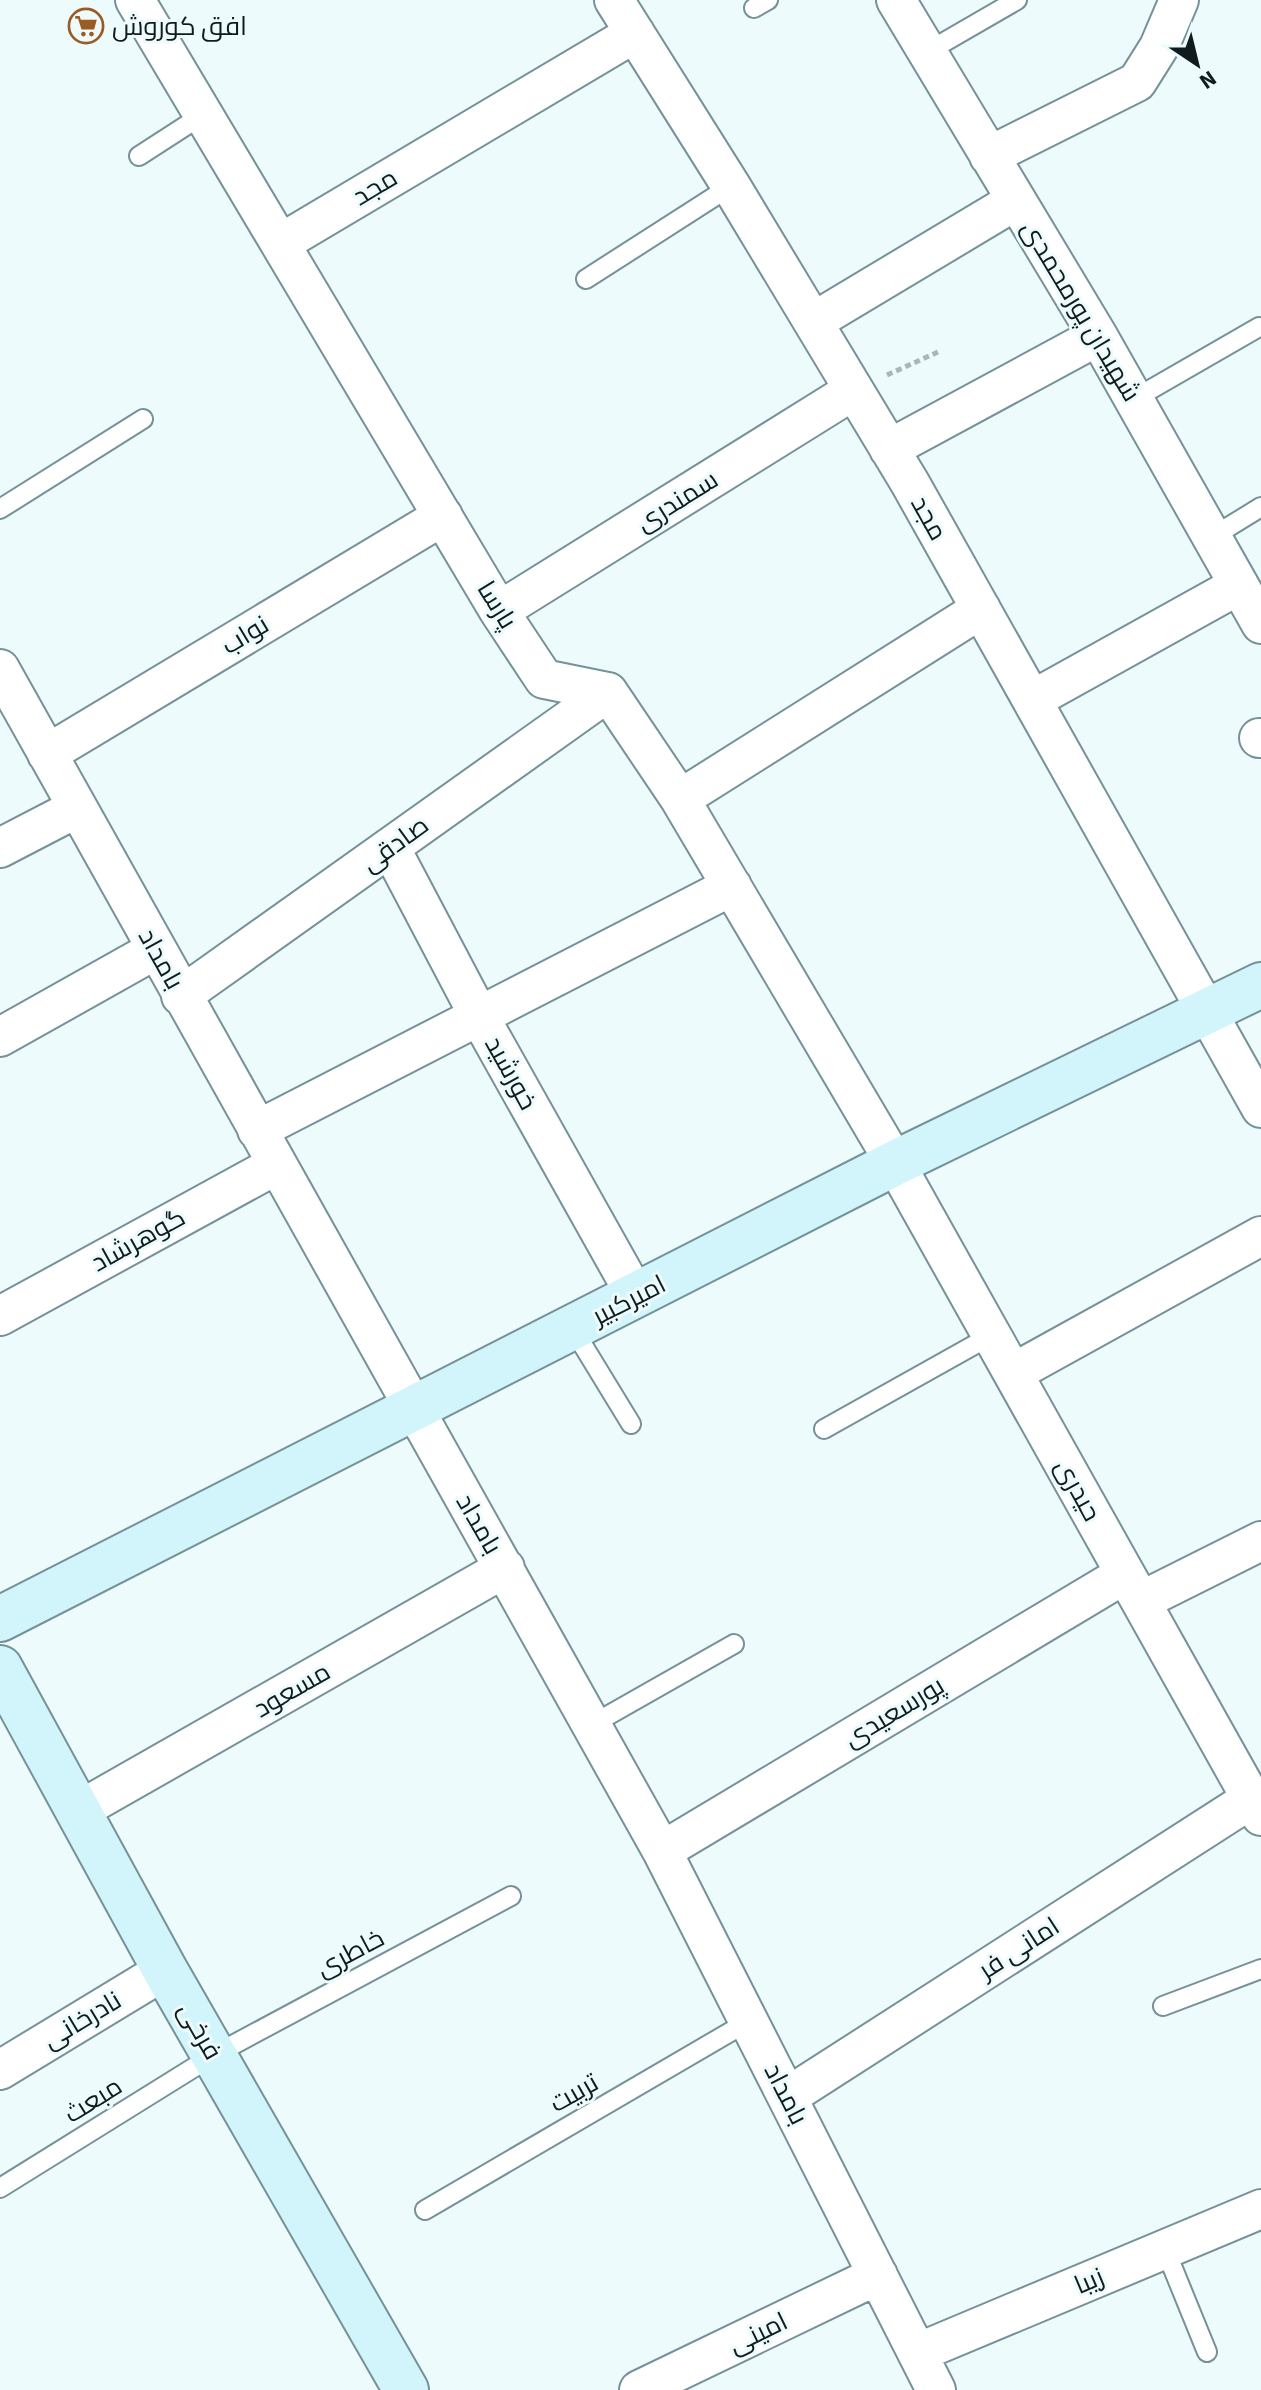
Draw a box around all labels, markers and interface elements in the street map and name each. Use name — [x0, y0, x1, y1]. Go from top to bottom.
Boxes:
supermarket icon: افق کوروش — [67, 7, 105, 45]
place label: افق کوروش — [112, 8, 247, 45]
north arrow — [1157, 24, 1237, 104]
text: N — [1193, 62, 1223, 97]
street label: مجد — [346, 159, 404, 215]
street label: شهیدان پورمحمدی — [1012, 213, 1150, 409]
street label: سمندری — [629, 461, 725, 541]
street label: مجد — [902, 489, 956, 547]
street label: پارسا — [468, 574, 526, 636]
street label: نواب — [214, 606, 276, 664]
street label: صادقی — [354, 807, 436, 881]
street label: بامداد — [129, 922, 193, 996]
street label: خورشید — [476, 1029, 546, 1117]
street label: گوهرشاد — [84, 1199, 192, 1281]
street label: امیرکبیر — [584, 1266, 672, 1335]
street label: حیدری — [1046, 1452, 1110, 1528]
street label: بامداد — [447, 1487, 511, 1561]
street label: مسعود — [247, 1653, 337, 1727]
street label: پورسعیدی — [837, 1667, 951, 1757]
street label: امانی فر — [969, 1908, 1067, 1989]
street label: خاطری — [309, 1920, 391, 1986]
street label: نادرخانی — [36, 1982, 128, 2058]
street label: فرخی — [169, 1995, 231, 2067]
street label: بامداد — [755, 2057, 817, 2131]
street label: تربیت — [543, 2064, 605, 2122]
street label: مبعث — [57, 2068, 129, 2132]
street label: زیبا — [1068, 2258, 1110, 2304]
street label: امینی — [722, 2303, 794, 2363]

